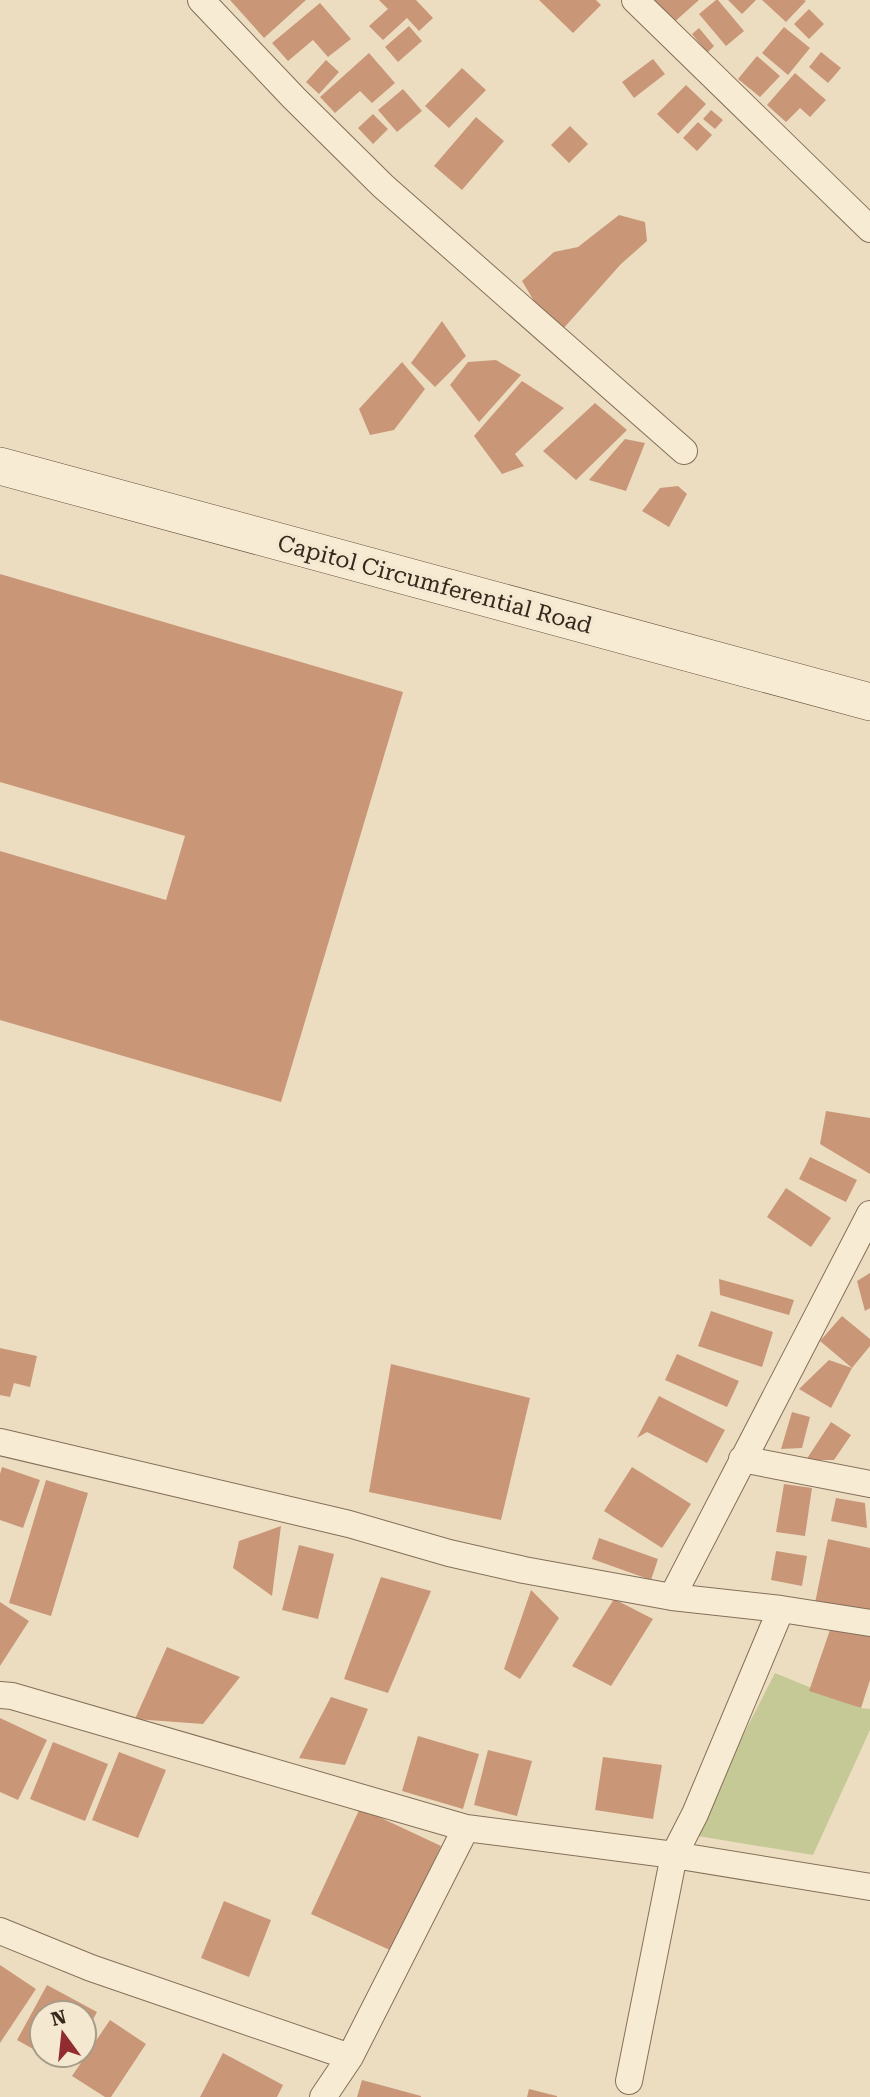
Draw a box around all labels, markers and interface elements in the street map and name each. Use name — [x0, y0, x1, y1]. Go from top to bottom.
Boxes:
street label: Capitol Circumferential Road — [275, 529, 595, 640]
north arrow — [28, 1999, 98, 2069]
text: N — [49, 2005, 69, 2031]

